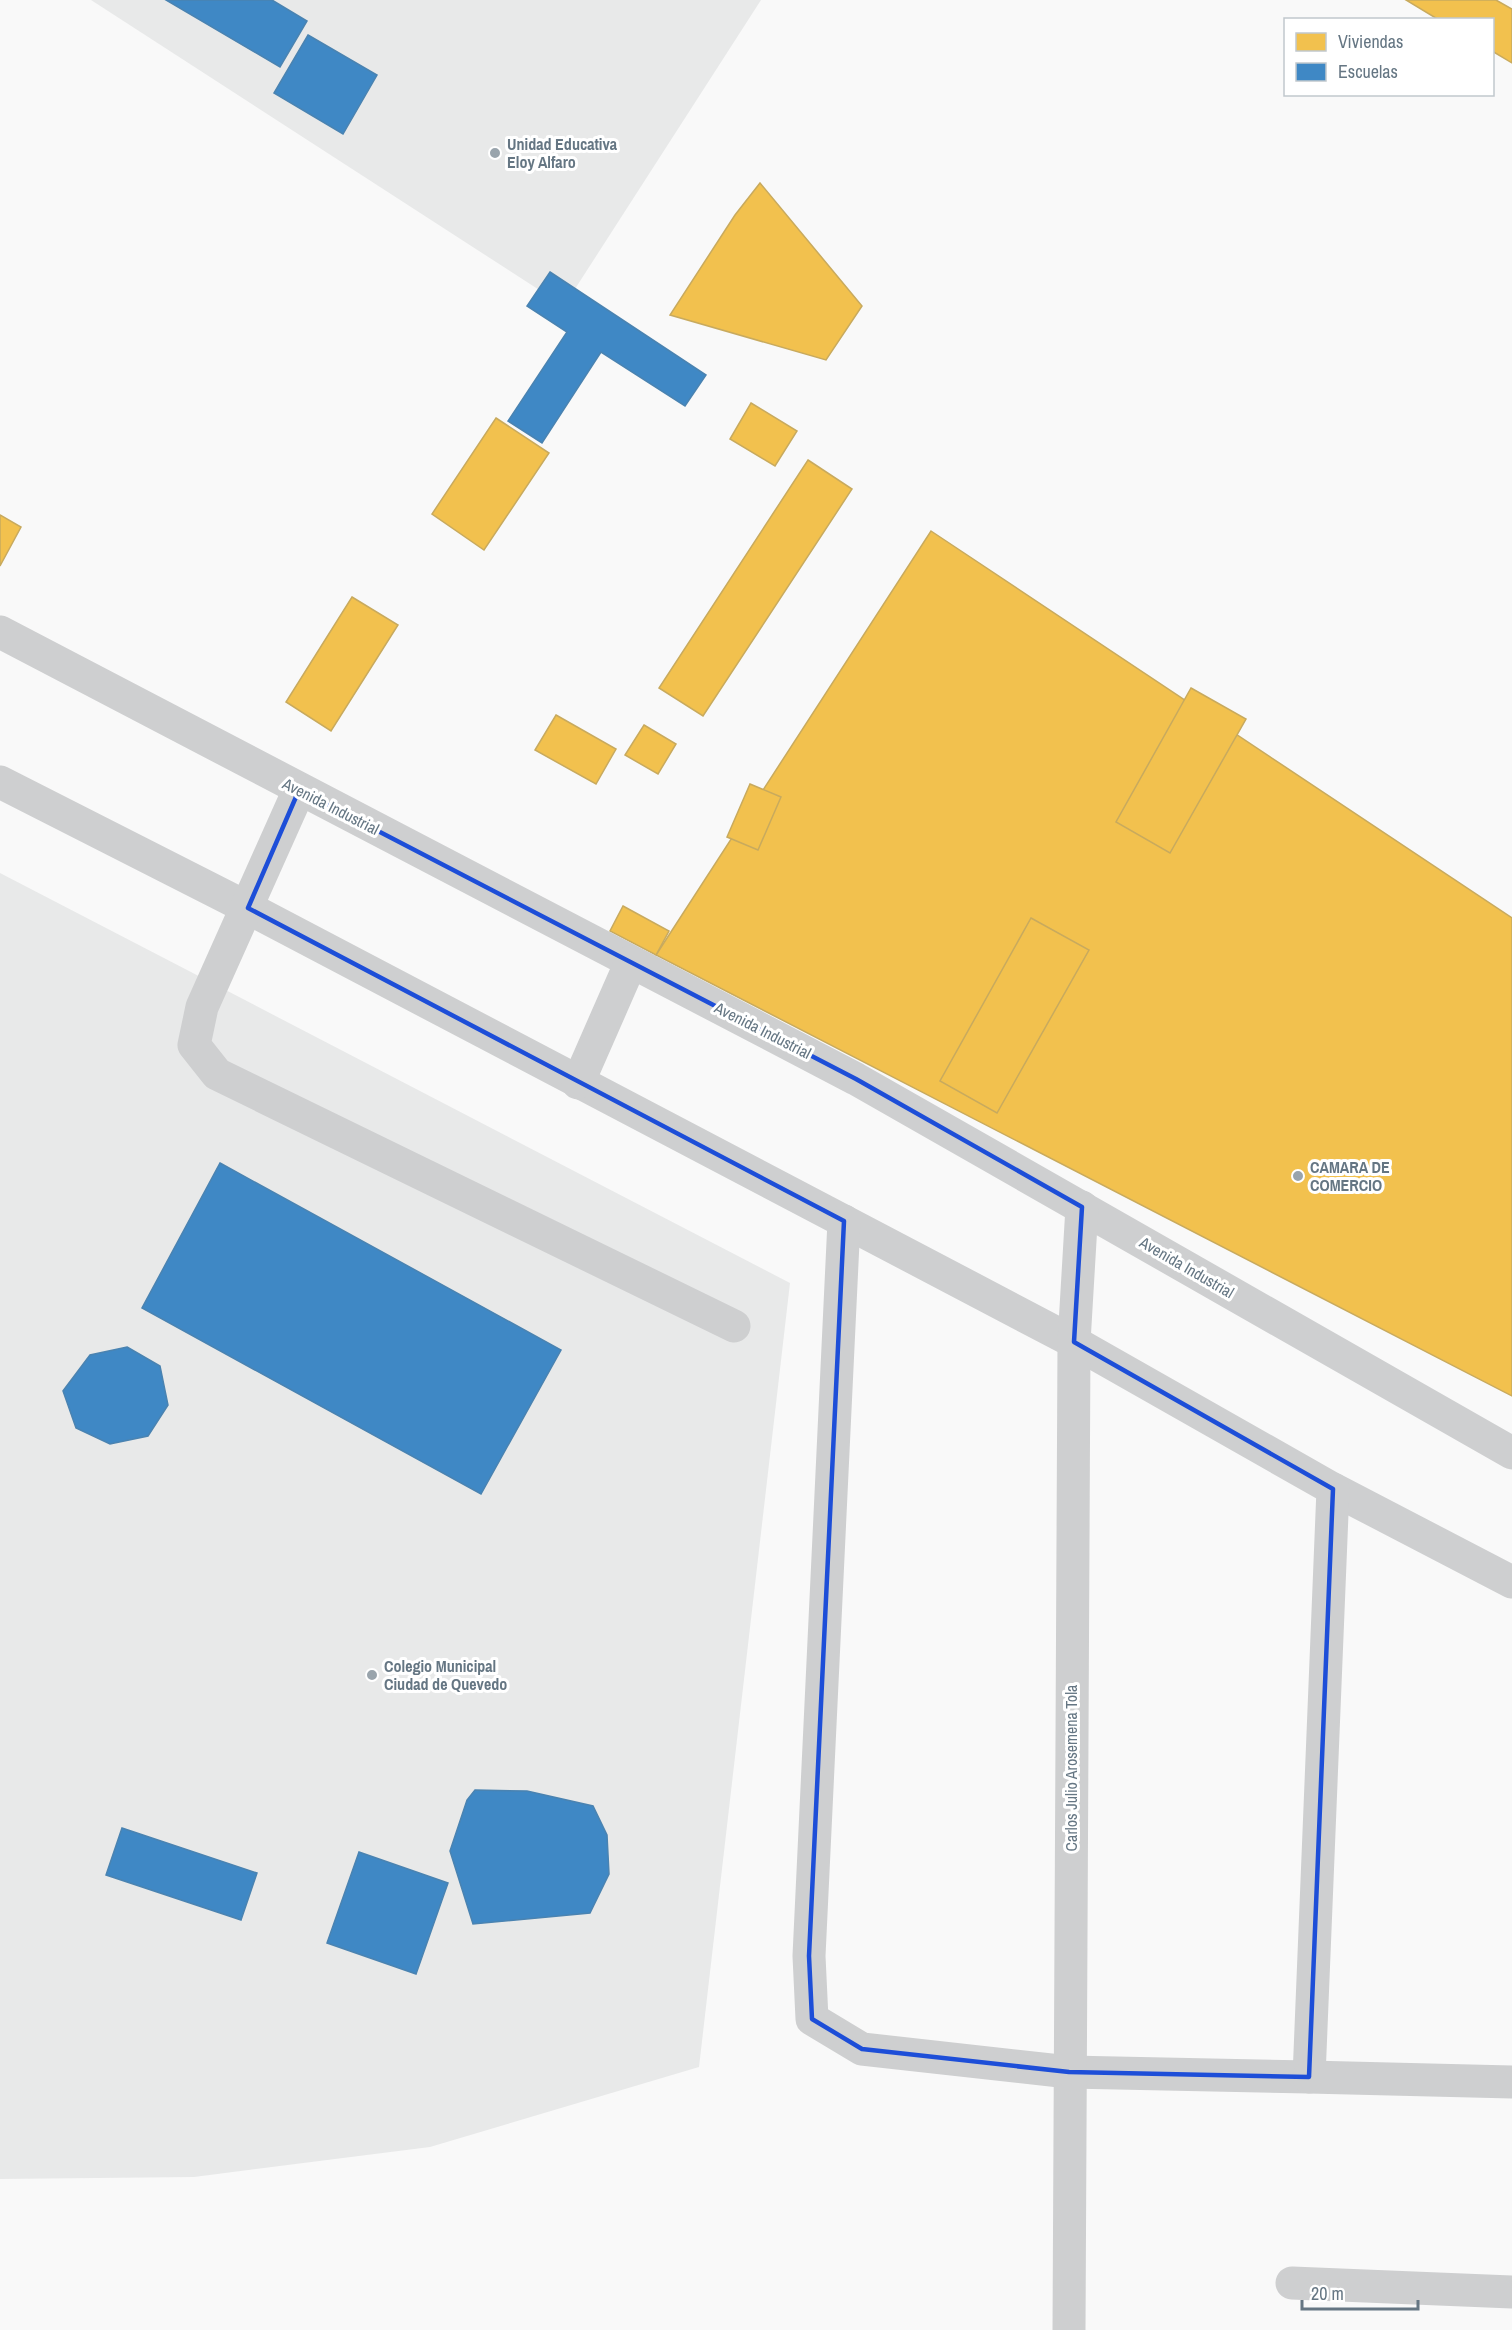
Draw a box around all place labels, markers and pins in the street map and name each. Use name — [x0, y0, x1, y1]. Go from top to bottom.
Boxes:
place label: Unidad Educativa Eloy Alfaro — [507, 133, 618, 173]
marker: Unidad Educativa Eloy Alfaro — [488, 146, 502, 160]
place label: CAMARA DE COMERCIO — [1310, 1156, 1390, 1196]
marker: CAMARA DE COMERCIO — [1291, 1169, 1305, 1183]
place label: Colegio Municipal Ciudad de Quevedo — [384, 1655, 507, 1695]
marker: Colegio Municipal Ciudad de Quevedo — [365, 1668, 379, 1682]

